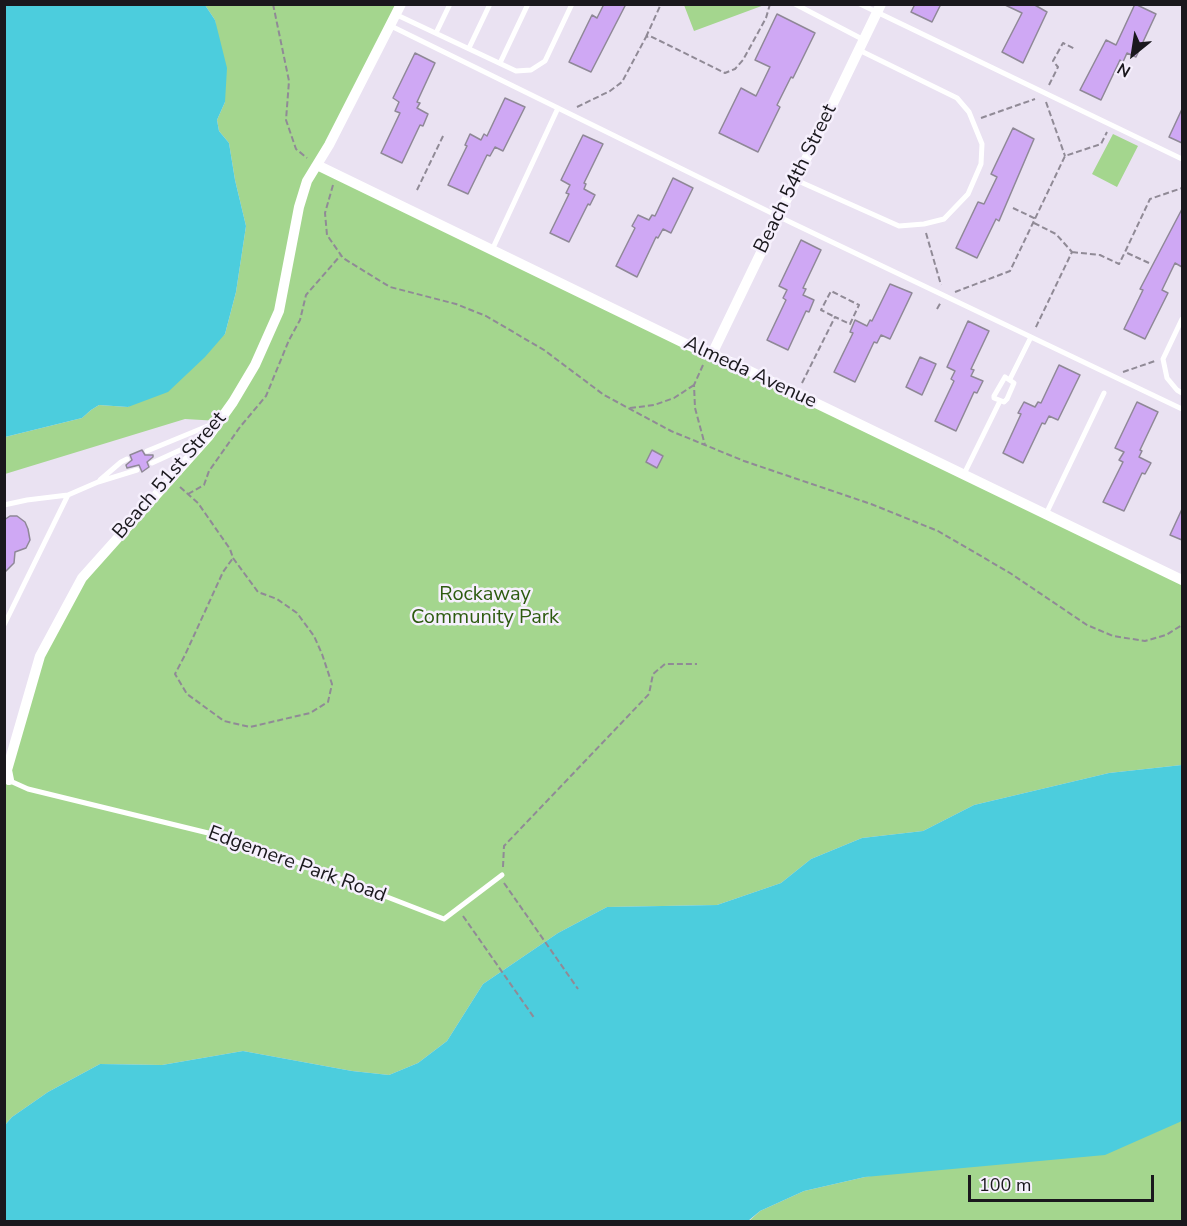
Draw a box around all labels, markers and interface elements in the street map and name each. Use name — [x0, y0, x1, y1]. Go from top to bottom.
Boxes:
north arrow — [1103, 24, 1163, 84]
text: N — [1113, 57, 1135, 82]
street label: Beach 54th Street — [750, 101, 842, 257]
street label: Almeda Avenue — [680, 332, 820, 414]
street label: Beach 51st Street — [108, 407, 232, 545]
park label: Rockaway Community Park — [411, 583, 559, 630]
street label: Edgemere Park Road — [205, 822, 389, 908]
scale bar — [971, 1163, 1157, 1201]
text: 100 m — [979, 1173, 1031, 1197]

